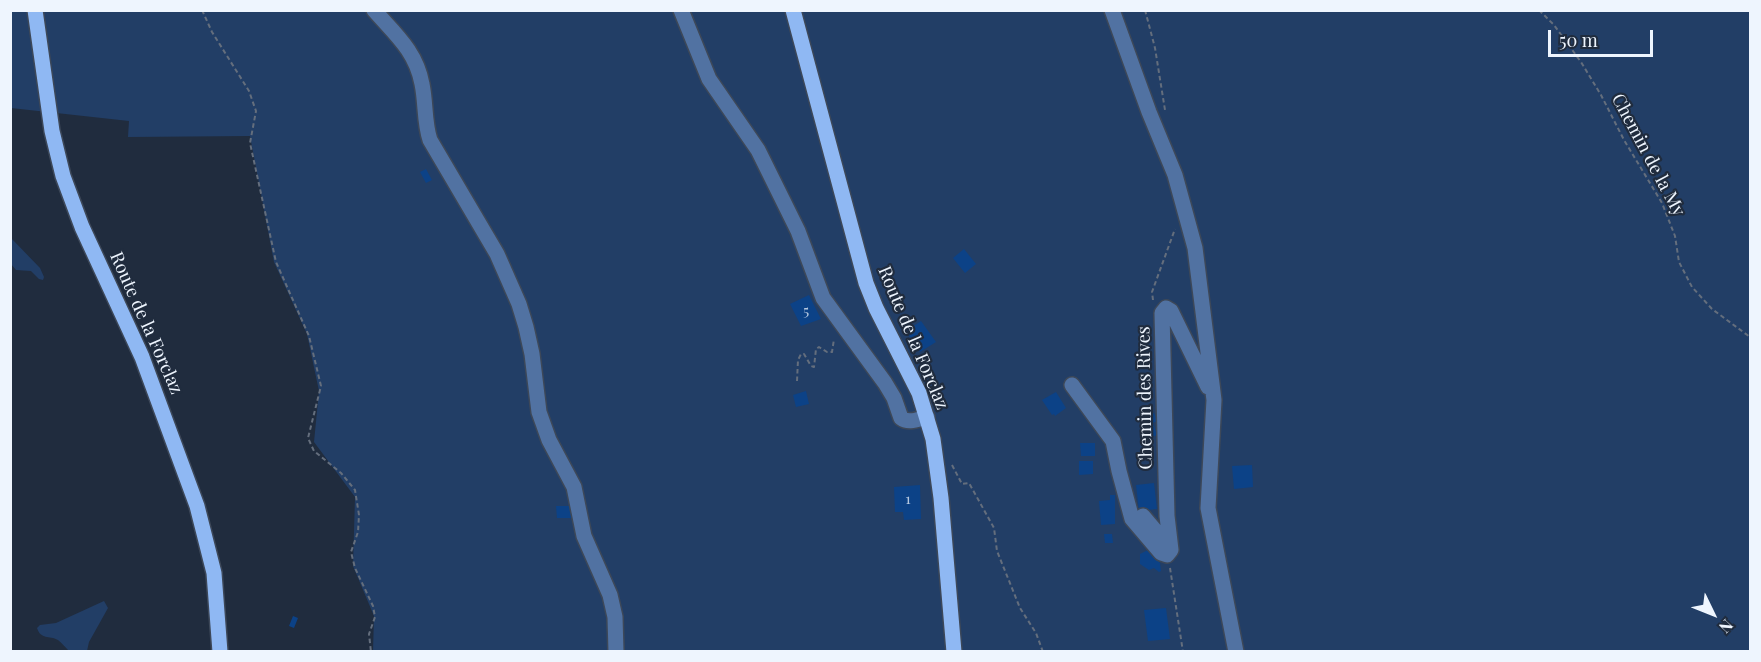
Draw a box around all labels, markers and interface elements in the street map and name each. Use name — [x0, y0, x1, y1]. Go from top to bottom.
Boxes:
scale bar — [1551, 18, 1656, 56]
text: 50 m — [1559, 28, 1598, 52]
street label: Chemin de la My — [1607, 90, 1689, 220]
street label: Route de la Forclaz — [105, 249, 187, 397]
street label: Route de la Forclaz — [873, 263, 953, 413]
house number: 5 — [803, 302, 809, 320]
street label: Chemin des Rives — [1133, 326, 1157, 470]
house number: 1 — [905, 490, 911, 508]
north arrow — [1683, 584, 1743, 644]
text: N — [1715, 615, 1738, 638]

